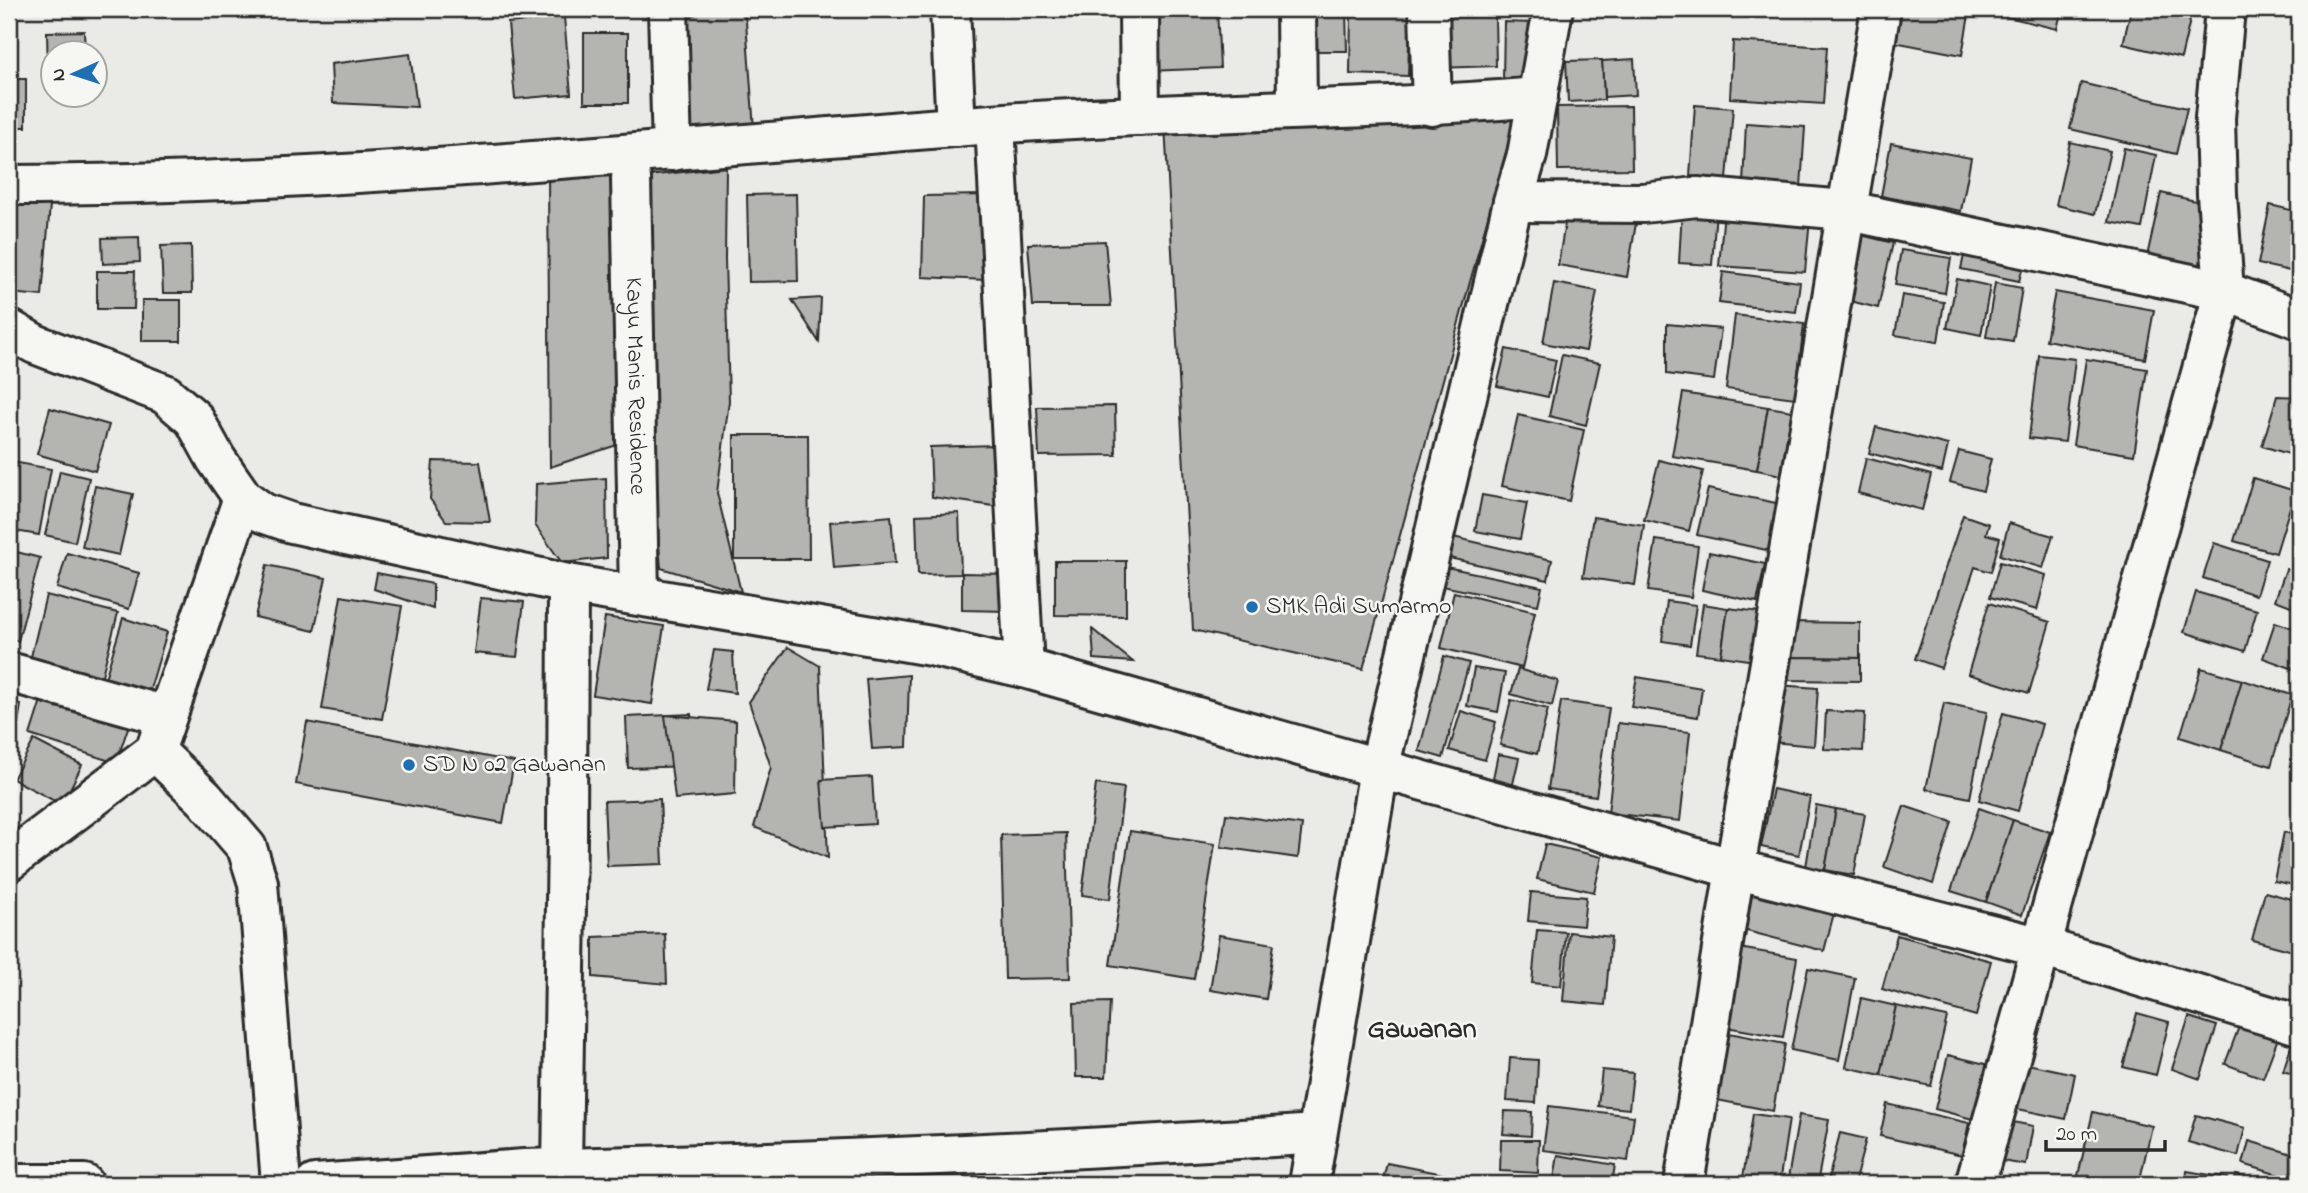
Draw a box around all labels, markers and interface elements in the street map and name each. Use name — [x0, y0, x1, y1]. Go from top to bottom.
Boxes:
north arrow — [38, 38, 108, 108]
text: N — [46, 67, 73, 82]
street label: Kayu Manis Residence — [615, 277, 655, 495]
place label: SMK Adi Sumarmo — [1266, 590, 1451, 625]
marker: SMK Adi Sumarmo — [1244, 599, 1260, 615]
place label: SD N 02 Gawanan — [423, 748, 606, 783]
marker: SD N 02 Gawanan — [401, 757, 417, 773]
district label: Gawanan — [1368, 1010, 1477, 1051]
scale bar — [2046, 1109, 2164, 1153]
text: 20 m — [2056, 1120, 2097, 1150]

